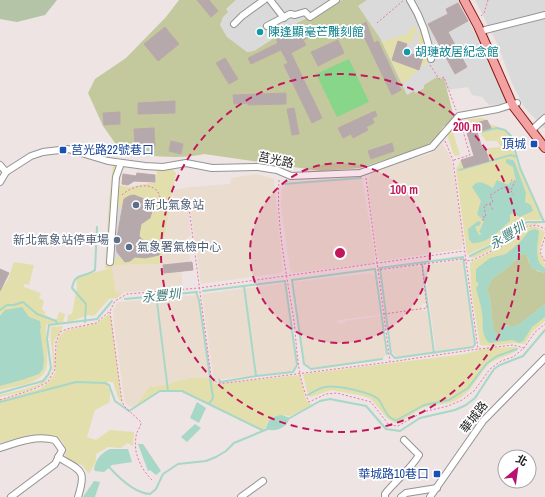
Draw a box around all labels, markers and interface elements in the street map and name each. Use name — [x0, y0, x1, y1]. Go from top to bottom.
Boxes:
place label: 陳逢顯毫芒雕刻館 — [268, 24, 364, 40]
marker: 陳逢顯毫芒雕刻館 — [255, 27, 265, 37]
place label: 胡璉故居紀念館 — [415, 44, 499, 60]
marker: 胡璉故居紀念館 — [402, 47, 412, 57]
text: 200 m — [453, 119, 481, 135]
place label: 頂城 — [502, 136, 526, 152]
marker: 頂城 — [529, 139, 539, 149]
place label: 莒光路22號巷口 — [71, 142, 154, 158]
marker: 莒光路22號巷口 — [58, 145, 68, 155]
street label: 莒光路 — [257, 148, 295, 172]
text: 100 m — [390, 182, 418, 198]
place label: 新北氣象站 — [144, 197, 204, 213]
marker: 新北氣象站 — [131, 200, 141, 210]
water label: 永豐圳 — [486, 217, 530, 253]
place label: 新北氣象站停車場 — [13, 232, 109, 248]
marker: 新北氣象站停車場 — [112, 235, 122, 245]
place label: 氣象署氣檢中心 — [137, 239, 221, 255]
marker: 氣象署氣檢中心 — [124, 242, 134, 252]
centre of rings — [333, 246, 347, 260]
water label: 永豐圳 — [141, 285, 183, 306]
street label: 華城路 — [457, 398, 491, 436]
north arrow — [497, 449, 537, 489]
text: 北 — [514, 451, 530, 469]
place label: 華城路10巷口 — [358, 466, 429, 482]
marker: 華城路10巷口 — [432, 469, 442, 479]

